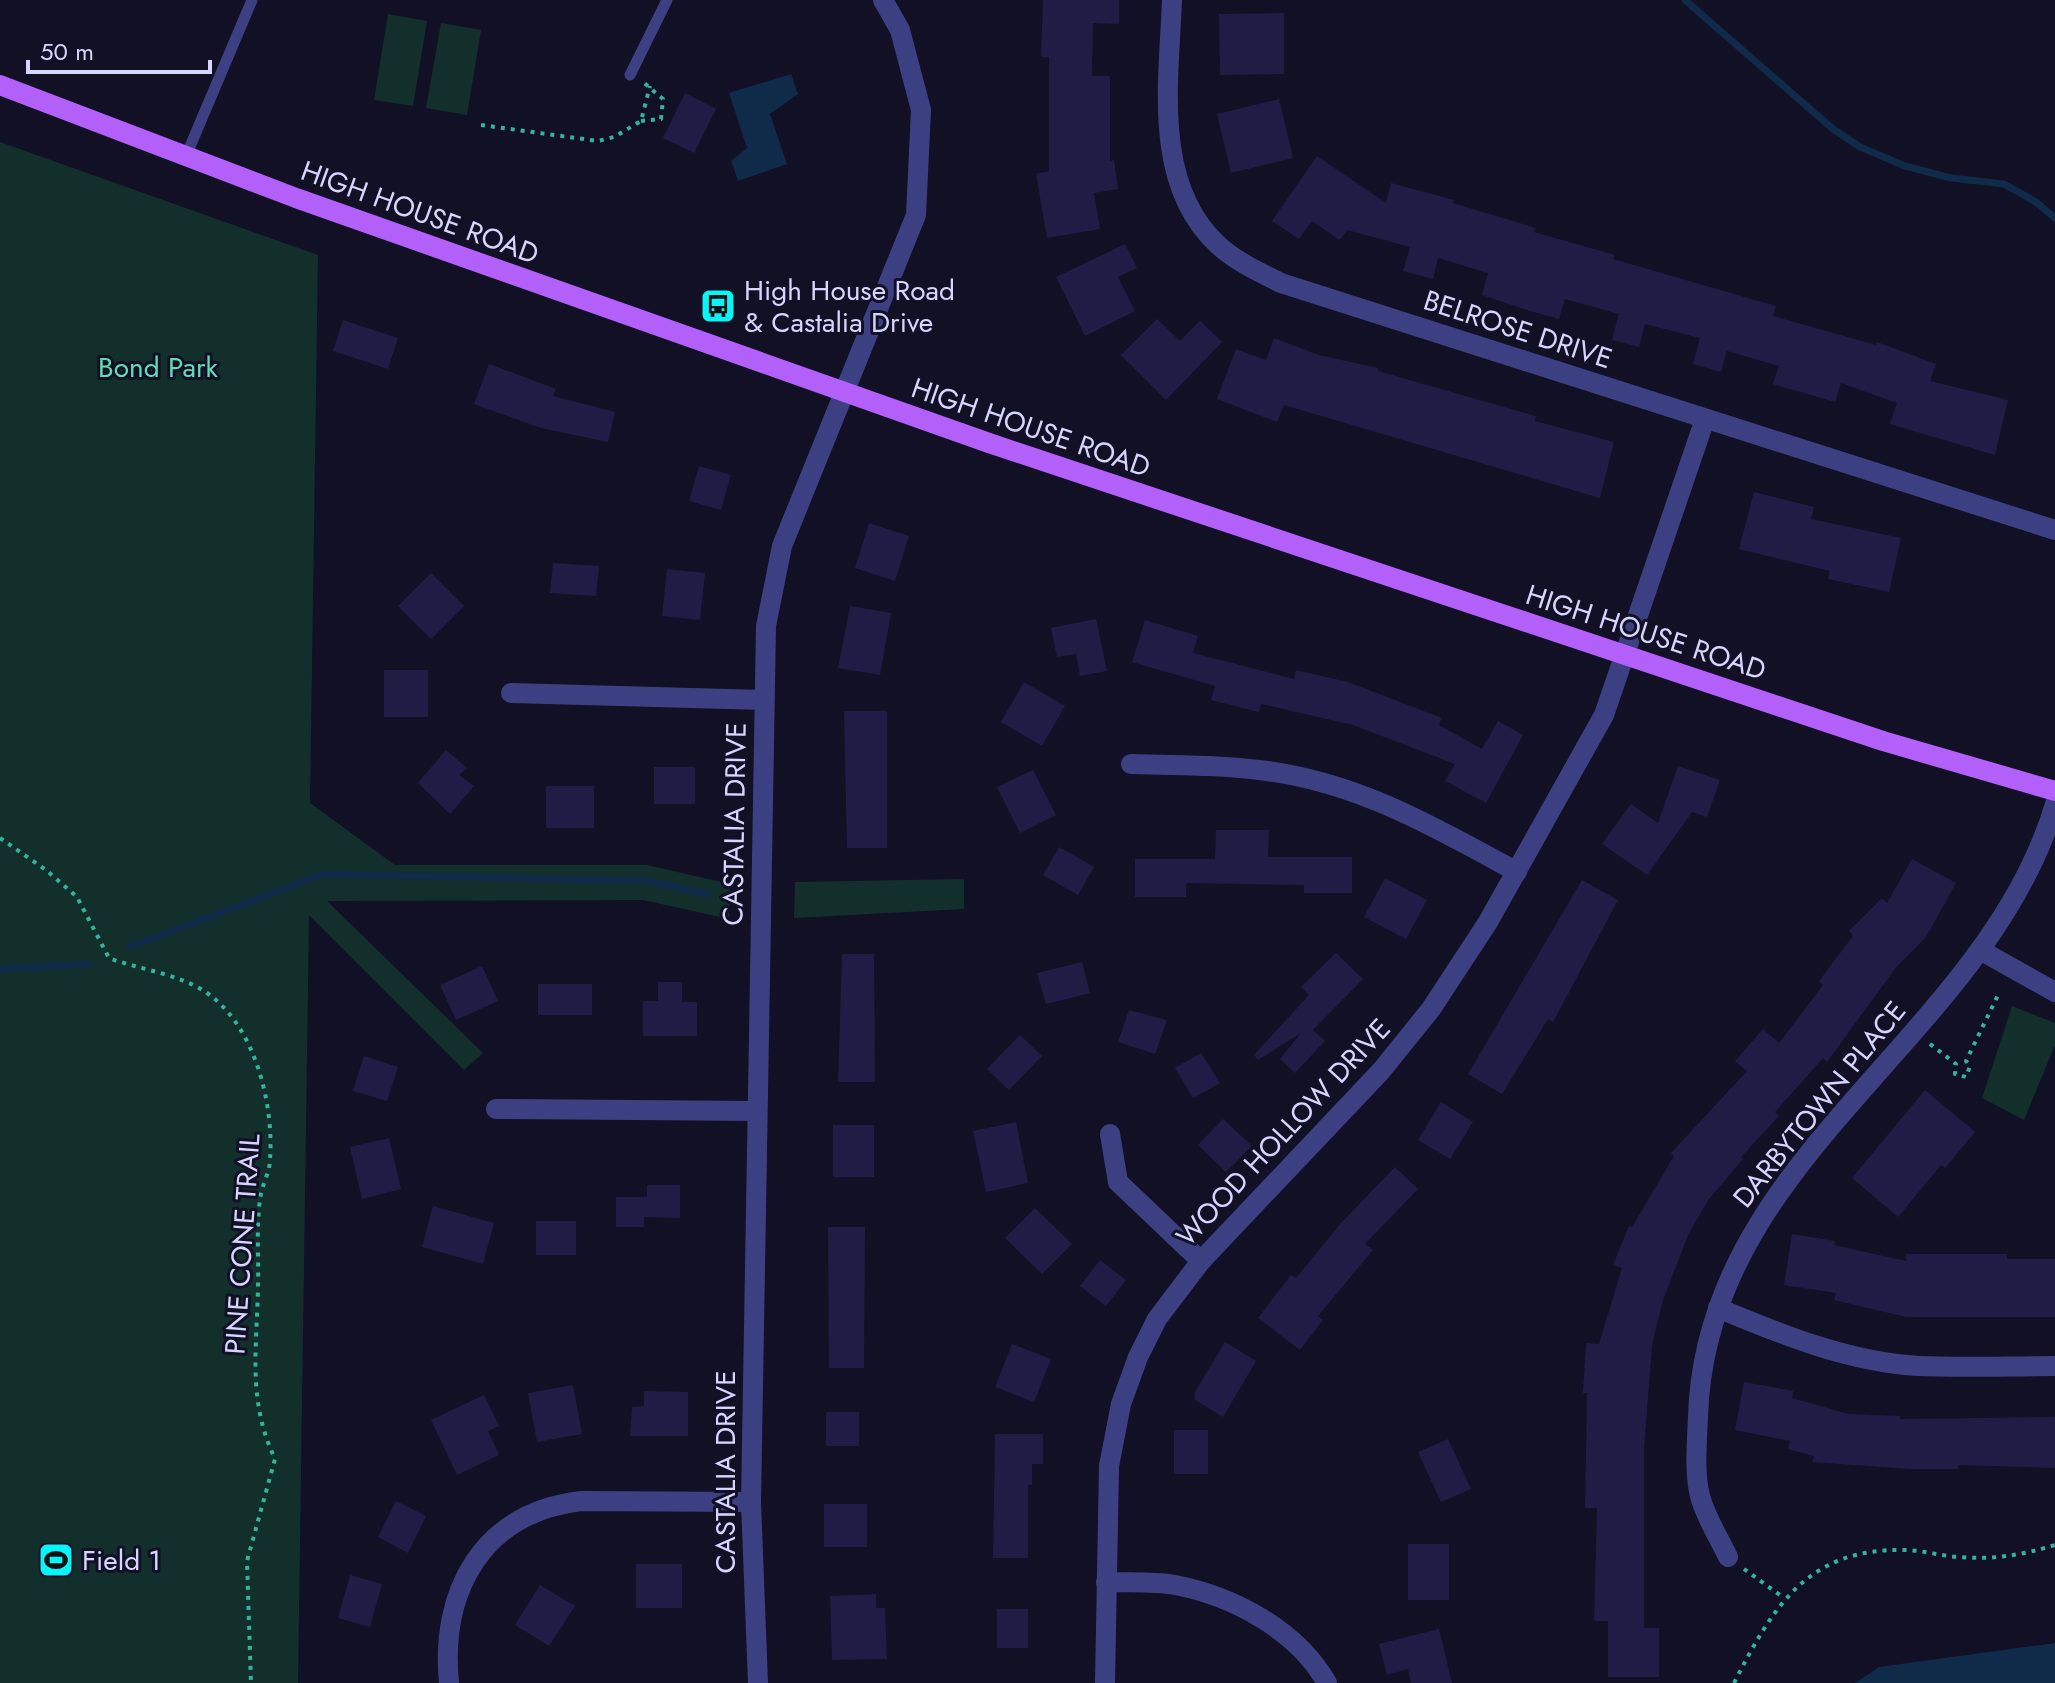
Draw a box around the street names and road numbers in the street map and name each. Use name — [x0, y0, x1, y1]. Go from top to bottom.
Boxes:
street label: HIGH HOUSE ROAD — [295, 150, 544, 275]
street label: BELROSE DRIVE — [1418, 280, 1617, 379]
street label: HIGH HOUSE ROAD — [906, 367, 1156, 488]
street label: HIGH HOUSE ROAD — [1520, 574, 1771, 691]
street label: CASTALIA DRIVE — [712, 722, 757, 926]
street label: DARBYTOWN PLACE — [1723, 992, 1916, 1216]
street label: WOOD HOLLOW DRIVE — [1167, 1009, 1400, 1255]
street label: PINE CONE TRAIL — [214, 1132, 271, 1356]
street label: CASTALIA DRIVE — [705, 1370, 746, 1574]

